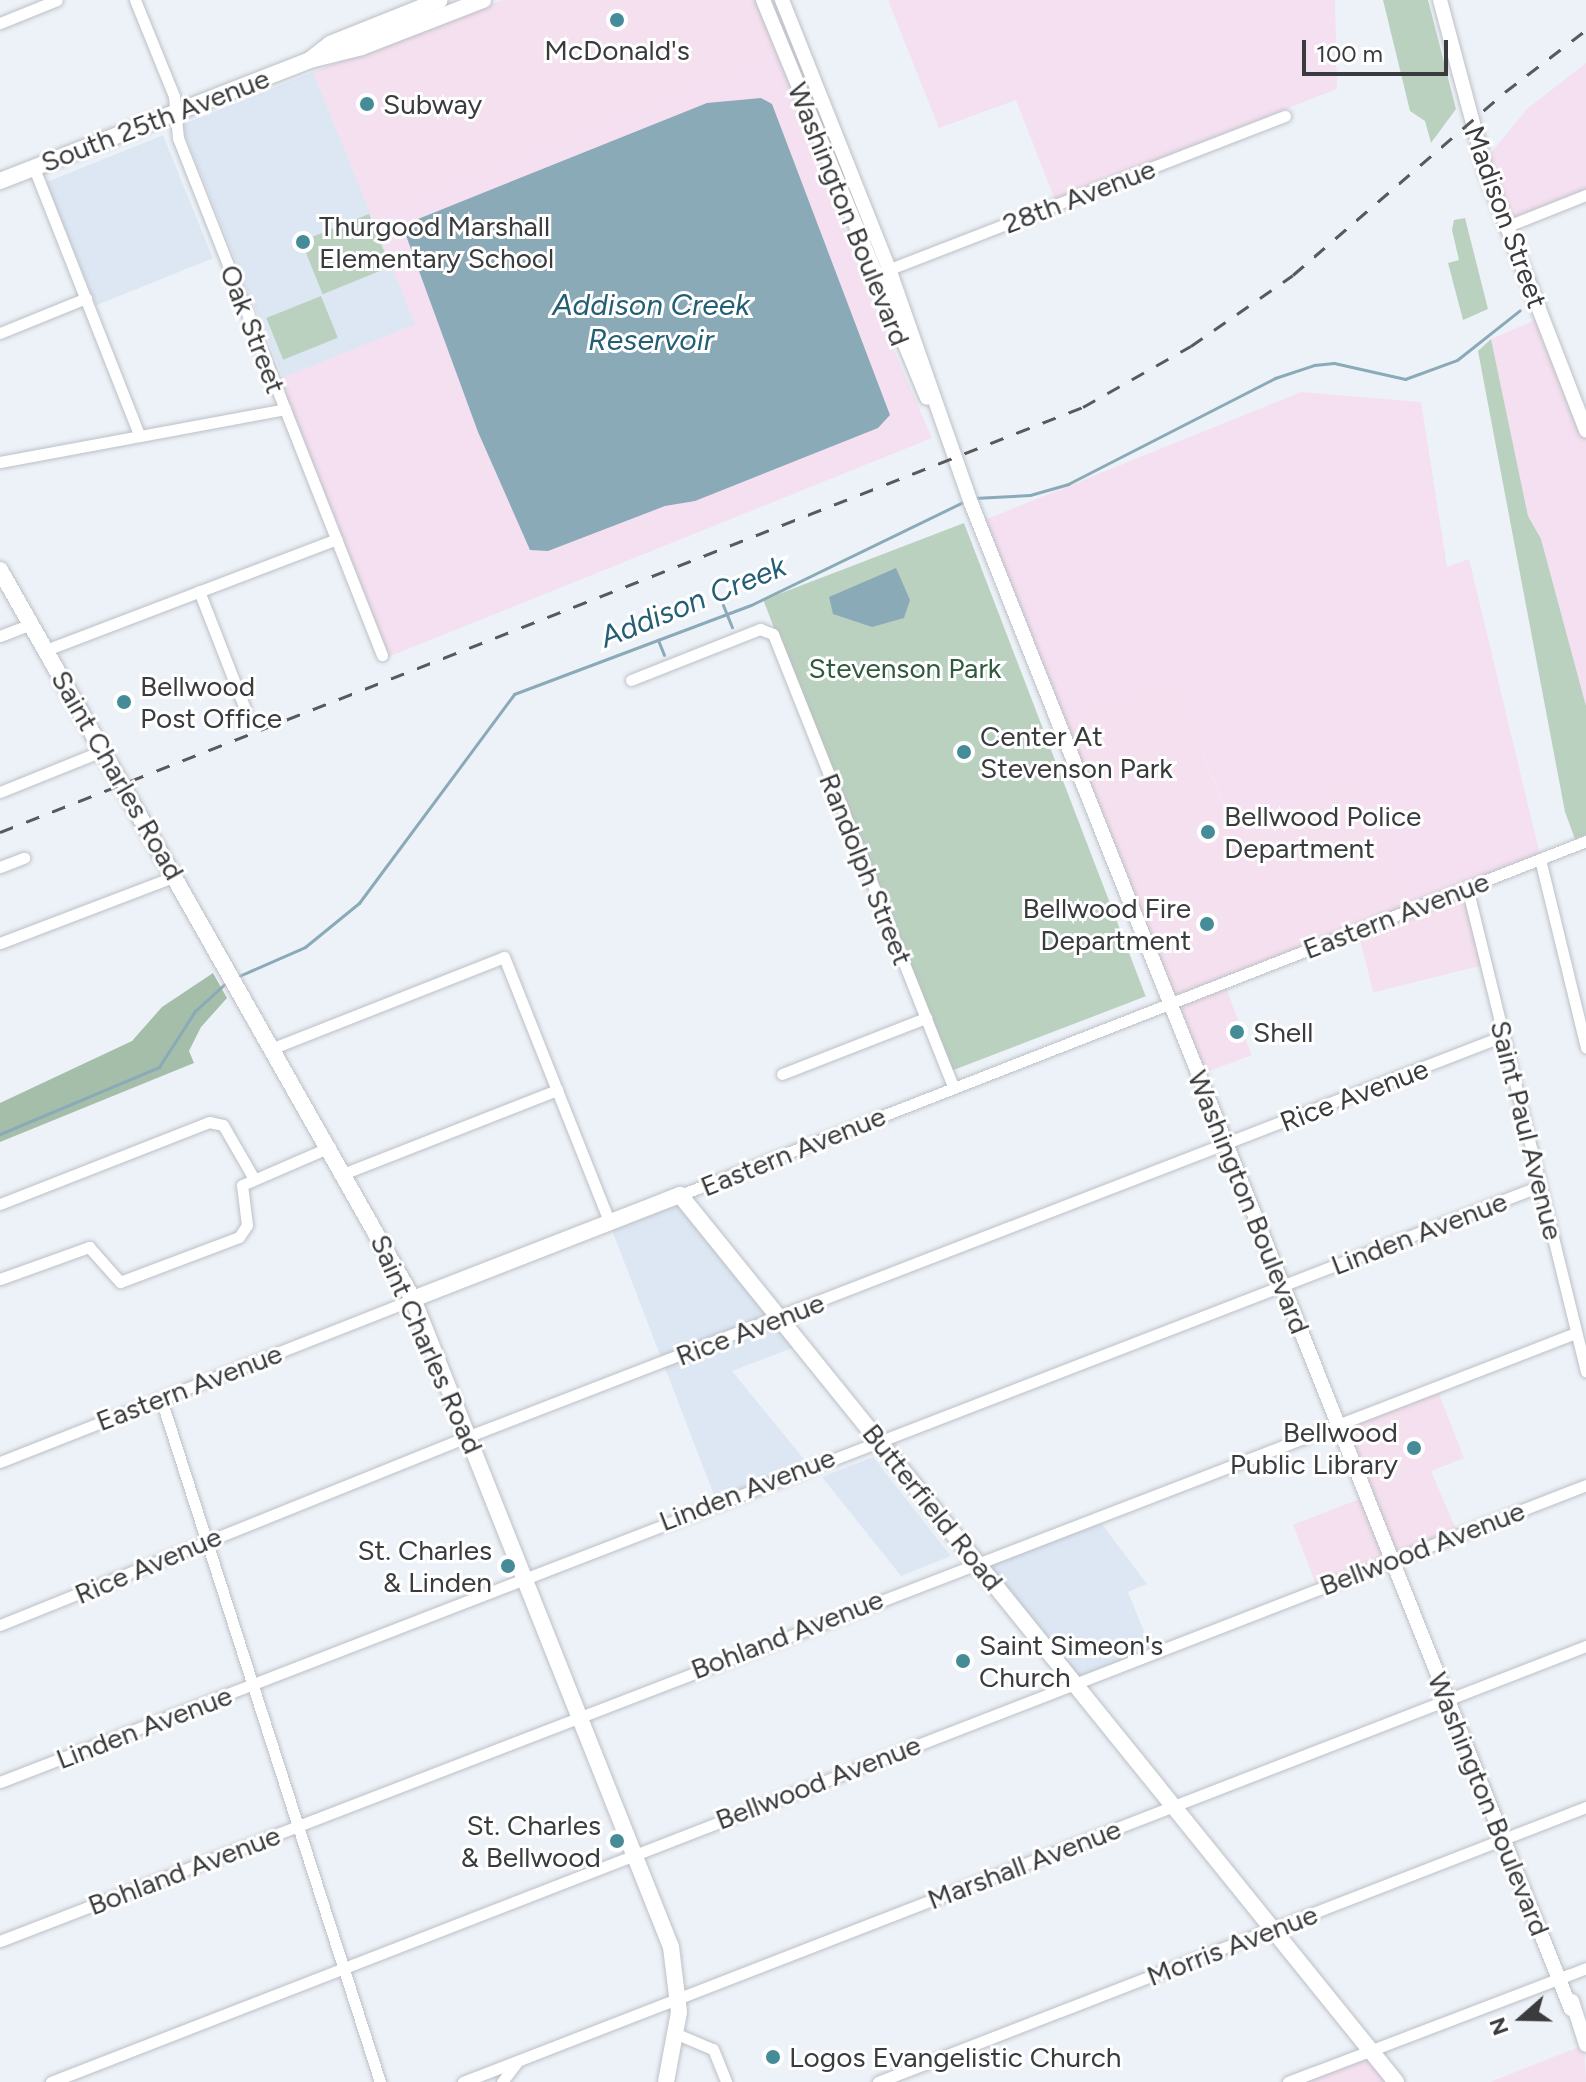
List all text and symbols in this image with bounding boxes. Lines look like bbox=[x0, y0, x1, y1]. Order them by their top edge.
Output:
marker: McDonald's bbox=[608, 11, 626, 29]
scale bar bbox=[1306, 24, 1452, 74]
place label: McDonald's bbox=[544, 33, 690, 67]
text: 100 m bbox=[1316, 39, 1383, 68]
street label: South 25th Avenue bbox=[36, 61, 274, 179]
street label: Washington Boulevard bbox=[781, 77, 917, 351]
place label: Subway bbox=[383, 87, 482, 121]
marker: Subway bbox=[358, 95, 376, 113]
street label: Madison Street bbox=[1458, 121, 1554, 313]
street label: 28th Avenue bbox=[998, 152, 1160, 240]
place label: Thurgood Marshall Elementary School bbox=[319, 209, 554, 275]
marker: Thurgood Marshall Elementary School bbox=[294, 233, 312, 251]
street label: Oak Street bbox=[213, 260, 293, 398]
water label: Addison Creek Reservoir bbox=[552, 287, 750, 358]
water label: Addison Creek bbox=[595, 548, 791, 656]
park label: Stevenson Park bbox=[809, 651, 1001, 685]
street label: Saint Charles Road bbox=[44, 664, 192, 886]
place label: Bellwood Post Office bbox=[140, 669, 282, 735]
marker: Bellwood Post Office bbox=[115, 693, 133, 711]
place label: Center At Stevenson Park bbox=[980, 719, 1173, 785]
marker: Center At Stevenson Park bbox=[955, 743, 973, 761]
street label: Randolph Street bbox=[812, 768, 920, 970]
place label: Bellwood Police Department bbox=[1224, 799, 1421, 865]
marker: Bellwood Police Department bbox=[1199, 823, 1217, 841]
street label: Eastern Avenue bbox=[1298, 864, 1494, 966]
place label: Bellwood Fire Department bbox=[1022, 891, 1191, 957]
marker: Bellwood Fire Department bbox=[1198, 915, 1216, 933]
place label: Shell bbox=[1253, 1015, 1313, 1049]
street label: Saint Paul Avenue bbox=[1484, 1017, 1570, 1243]
marker: Shell bbox=[1228, 1023, 1246, 1041]
street label: Rice Avenue bbox=[1275, 1051, 1433, 1139]
street label: Washington Boulevard bbox=[1181, 1065, 1317, 1339]
street label: Eastern Avenue bbox=[696, 1099, 890, 1203]
street label: Linden Avenue bbox=[1326, 1184, 1512, 1282]
street label: Saint Charles Road bbox=[364, 1229, 490, 1459]
street label: Rice Avenue bbox=[671, 1285, 829, 1373]
street label: Eastern Avenue bbox=[91, 1336, 287, 1438]
place label: Bellwood Public Library bbox=[1230, 1415, 1398, 1481]
street label: Butterfield Road bbox=[856, 1417, 1010, 1597]
marker: Bellwood Public Library bbox=[1405, 1439, 1423, 1457]
street label: Linden Avenue bbox=[654, 1440, 840, 1538]
street label: Bellwood Avenue bbox=[1315, 1493, 1529, 1603]
street label: Rice Avenue bbox=[70, 1519, 226, 1611]
place label: St. Charles & Linden bbox=[357, 1533, 492, 1599]
marker: St. Charles & Linden bbox=[499, 1557, 517, 1575]
street label: Bohland Avenue bbox=[686, 1582, 888, 1686]
place label: Saint Simeon's Church bbox=[979, 1628, 1163, 1694]
marker: Saint Simeon's Church bbox=[954, 1652, 972, 1670]
street label: Washington Boulevard bbox=[1421, 1667, 1557, 1941]
street label: Linden Avenue bbox=[51, 1678, 237, 1776]
street label: Bellwood Avenue bbox=[711, 1727, 925, 1837]
place label: St. Charles & Bellwood bbox=[461, 1808, 601, 1874]
street label: Marshall Avenue bbox=[923, 1812, 1125, 1916]
street label: Bohland Avenue bbox=[83, 1818, 285, 1922]
marker: St. Charles & Bellwood bbox=[608, 1832, 626, 1850]
street label: Morris Avenue bbox=[1142, 1897, 1322, 1993]
north arrow bbox=[1482, 1978, 1562, 2058]
text: N bbox=[1483, 2014, 1515, 2039]
place label: Logos Evangelistic Church bbox=[789, 2040, 1121, 2074]
marker: Logos Evangelistic Church bbox=[764, 2048, 782, 2066]

